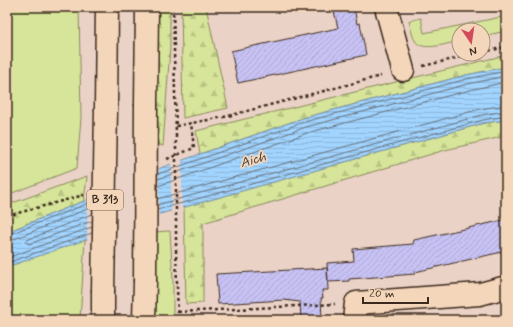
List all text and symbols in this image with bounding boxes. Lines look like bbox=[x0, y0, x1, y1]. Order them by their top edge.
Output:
north arrow bbox=[451, 22, 491, 62]
text: N bbox=[468, 43, 478, 58]
water label: Aich bbox=[238, 148, 268, 172]
road number: B 313 bbox=[87, 190, 123, 210]
scale bar bbox=[363, 279, 428, 305]
text: 20 m bbox=[369, 286, 395, 302]

